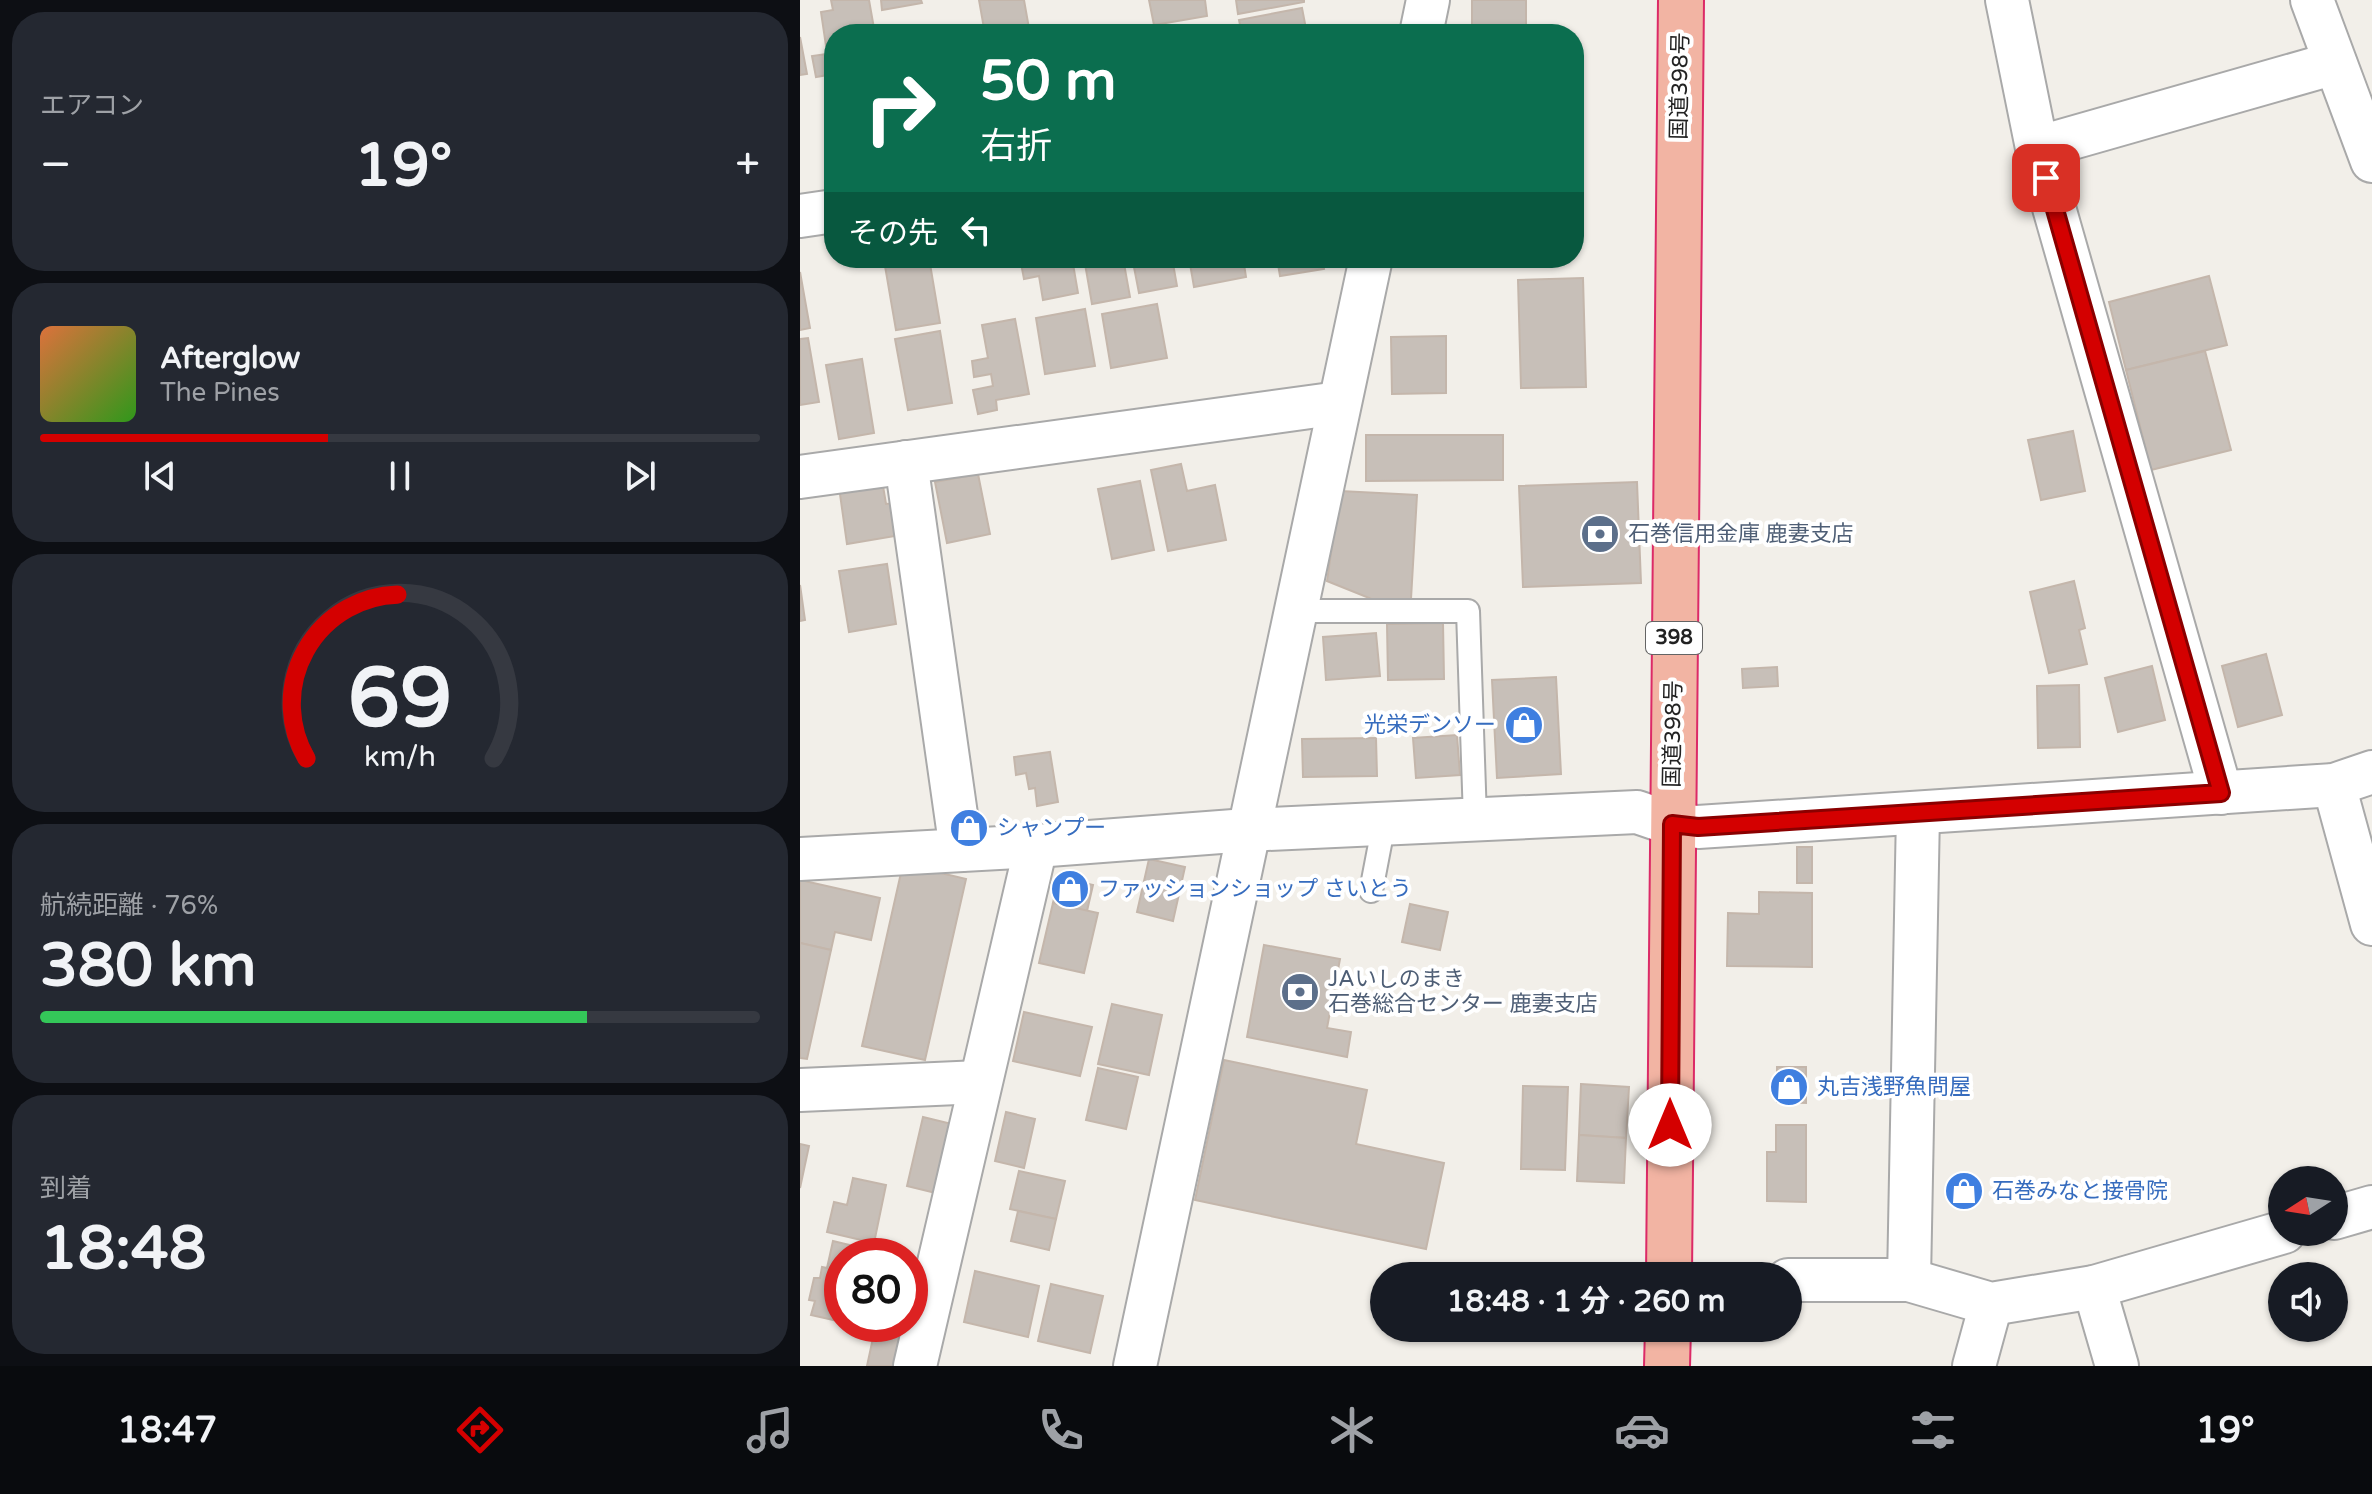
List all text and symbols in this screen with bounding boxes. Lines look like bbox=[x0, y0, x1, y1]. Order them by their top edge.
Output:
street label: 国道398号 bbox=[1666, 32, 1694, 140]
text: 50 m bbox=[980, 48, 1116, 115]
icon: right bbox=[848, 56, 952, 160]
text: エアコン bbox=[40, 90, 144, 121]
text: 右折 bbox=[980, 125, 1052, 168]
text: 19° bbox=[354, 130, 452, 202]
text: − bbox=[40, 139, 71, 192]
text: + bbox=[735, 139, 760, 192]
pin bbox=[2012, 144, 2080, 212]
icon: arrive bbox=[2024, 156, 2068, 200]
icon: left bbox=[954, 208, 998, 252]
text: その先 bbox=[848, 215, 938, 252]
text: Afterglow bbox=[160, 340, 300, 377]
text: The Pines bbox=[160, 377, 280, 408]
icon: previous bbox=[138, 454, 182, 498]
icon: pause bbox=[378, 454, 422, 498]
icon: next bbox=[618, 454, 662, 498]
bank icon: 石巻信用金庫 鹿妻支店 bbox=[1579, 513, 1621, 555]
place label: 石巻信用金庫 鹿妻支店 bbox=[1628, 521, 1854, 547]
road number: 398 bbox=[1646, 622, 1702, 654]
text: 69 bbox=[348, 649, 452, 749]
street label: 国道398号 bbox=[1659, 680, 1687, 788]
shop icon: 光栄デンソー bbox=[1503, 704, 1545, 746]
place label: 光栄デンソー bbox=[1364, 712, 1496, 738]
text: km/h bbox=[364, 740, 436, 774]
shop icon: シャンプー bbox=[948, 807, 990, 849]
place label: シャンプー bbox=[997, 815, 1106, 841]
shop icon: ファッションショップ さいとう bbox=[1049, 868, 1091, 910]
place label: ファッションショップ さいとう bbox=[1098, 876, 1412, 902]
text: 航続距離 · 76% bbox=[40, 890, 218, 921]
text: 380 km bbox=[40, 930, 256, 1002]
place label: JAいしのまき 石巻総合センター 鹿妻支店 bbox=[1328, 966, 1598, 1017]
bank icon: JAいしのまき 石巻総合センター 鹿妻支店 bbox=[1279, 971, 1321, 1013]
shop icon: 丸吉浅野魚問屋 bbox=[1768, 1066, 1810, 1108]
place label: 丸吉浅野魚問屋 bbox=[1817, 1074, 1971, 1100]
position arrow bbox=[1628, 1083, 1712, 1167]
north arrow bbox=[2268, 1166, 2348, 1246]
map controls bbox=[2268, 1166, 2348, 1342]
shop icon: 石巻みなと接骨院 bbox=[1943, 1170, 1985, 1212]
text: 到着 bbox=[40, 1173, 92, 1204]
place label: 石巻みなと接骨院 bbox=[1992, 1178, 2168, 1204]
text: 18:48 bbox=[40, 1213, 206, 1285]
speed limit sign: 80 bbox=[824, 1238, 928, 1342]
button: sound bbox=[2268, 1262, 2348, 1342]
text: 18:48 · 1 分 · 260 m bbox=[1447, 1283, 1725, 1320]
icon: directions bbox=[452, 1402, 508, 1458]
icon: music bbox=[742, 1402, 798, 1458]
icon: phone bbox=[1033, 1402, 1089, 1458]
icon: climate bbox=[1324, 1402, 1380, 1458]
icon: car bbox=[1614, 1402, 1670, 1458]
icon: filters bbox=[1905, 1402, 1961, 1458]
text: 18:47 bbox=[117, 1409, 217, 1452]
text: 19° bbox=[2196, 1409, 2255, 1452]

